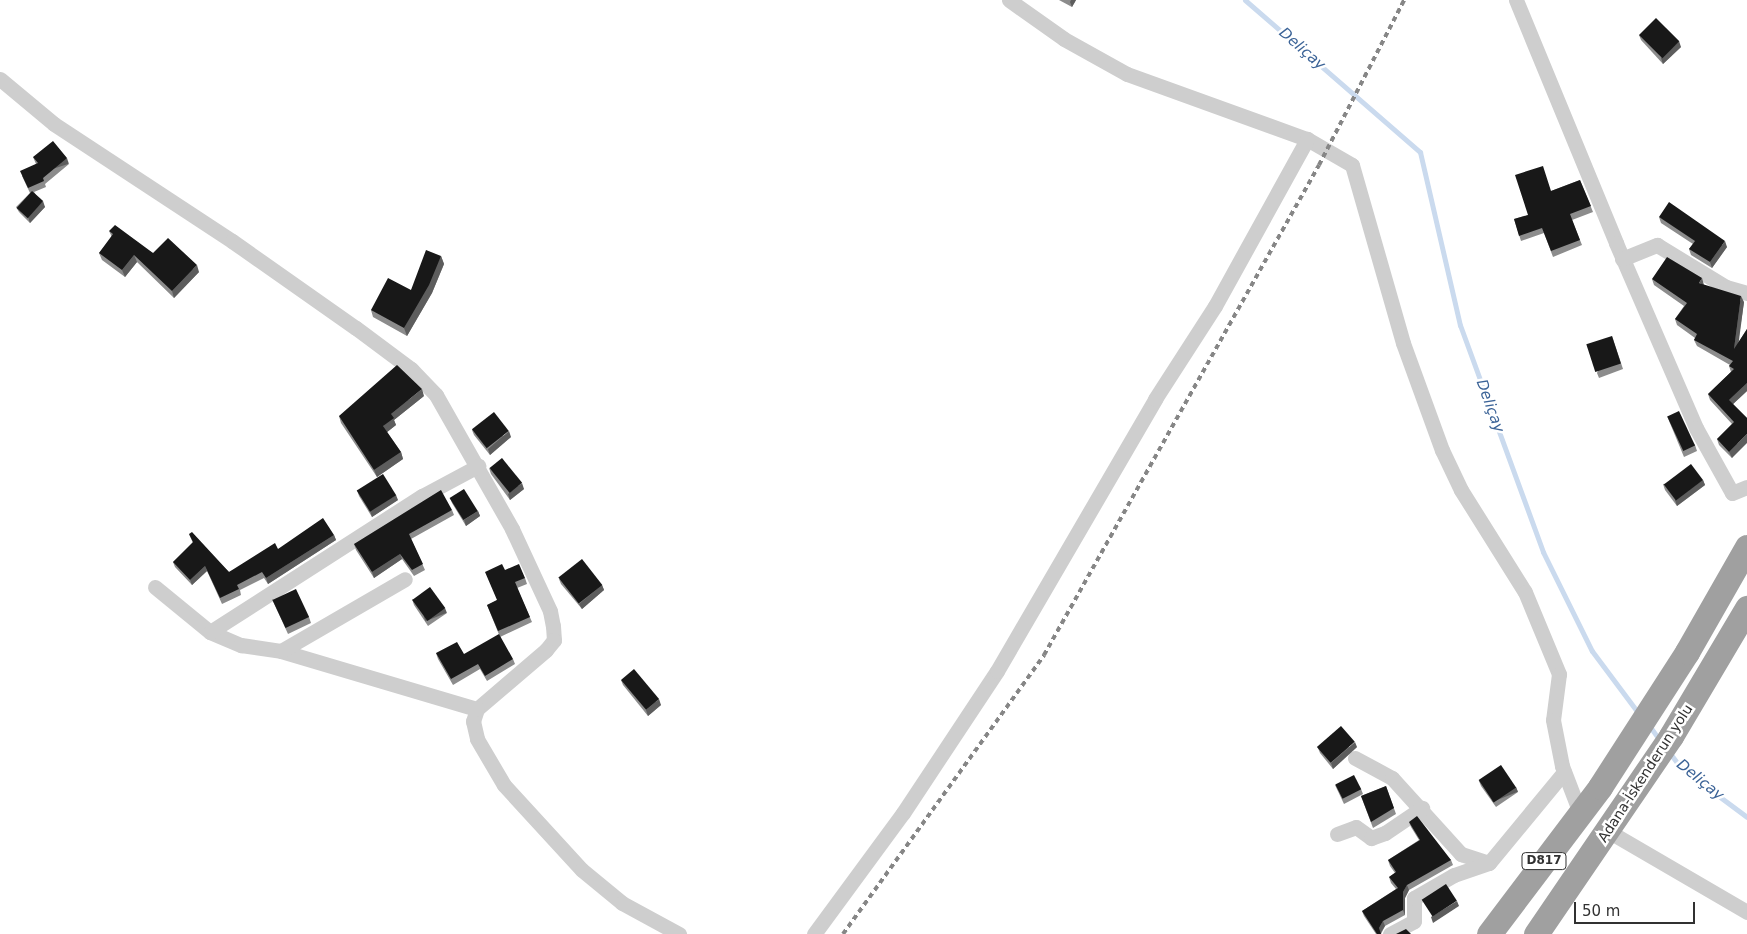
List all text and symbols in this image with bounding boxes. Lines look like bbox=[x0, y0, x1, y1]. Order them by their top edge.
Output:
water label: Deliçay bbox=[1275, 24, 1329, 74]
water label: Deliçay bbox=[1472, 377, 1508, 435]
street label: Adana-İskenderun yolu bbox=[1594, 701, 1696, 845]
water label: Deliçay bbox=[1673, 756, 1727, 804]
road number: D817 bbox=[1520, 851, 1568, 870]
scale bar bbox=[1577, 892, 1698, 924]
text: 50 m bbox=[1582, 902, 1620, 920]

